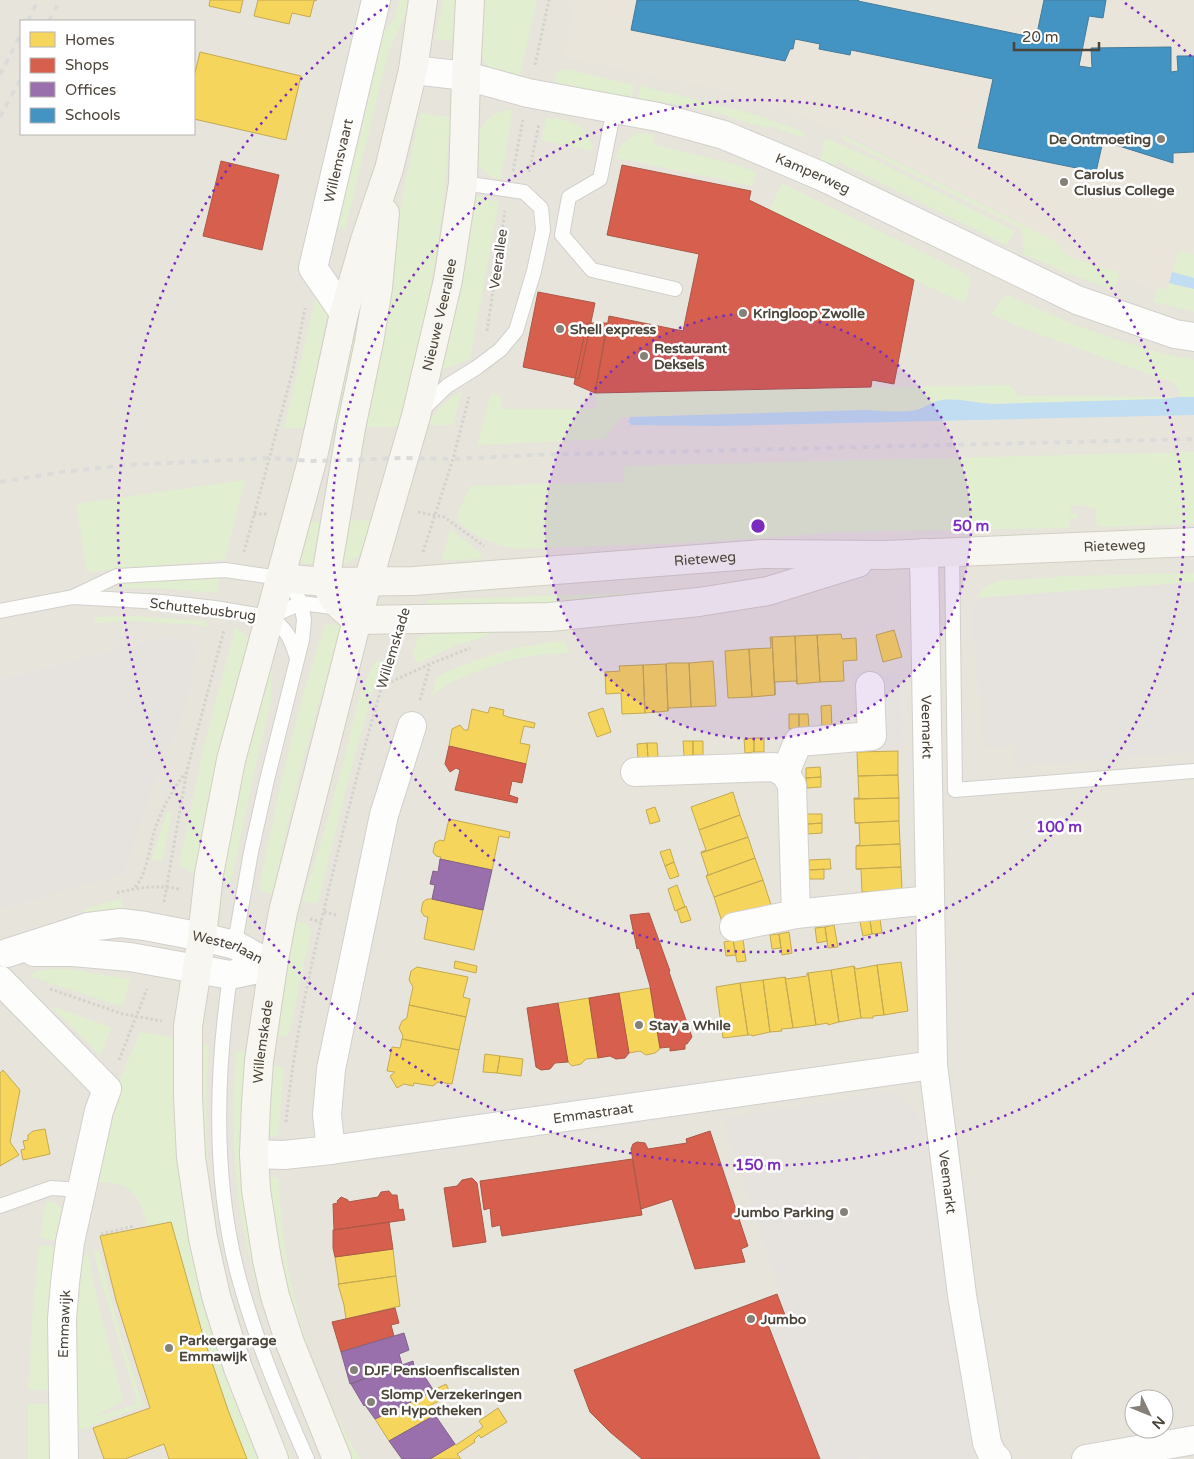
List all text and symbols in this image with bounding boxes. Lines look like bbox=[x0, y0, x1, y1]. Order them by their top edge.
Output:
legend bbox=[20, 20, 195, 135]
scale bar bbox=[1014, 20, 1099, 52]
text: 20 m bbox=[1022, 28, 1059, 46]
text: Homes bbox=[65, 31, 115, 49]
text: Shops bbox=[65, 56, 109, 74]
text: Offices bbox=[65, 81, 116, 99]
text: Schools bbox=[65, 106, 121, 124]
street label: Willemsvaart bbox=[321, 116, 357, 204]
place label: De Ontmoeting bbox=[1049, 131, 1151, 148]
marker: De Ontmoeting bbox=[1155, 133, 1167, 145]
street label: Kamperweg bbox=[773, 150, 853, 198]
place label: Carolus Clusius College bbox=[1074, 166, 1175, 199]
marker: Carolus Clusius College bbox=[1058, 176, 1070, 188]
street label: Veerallee bbox=[486, 228, 511, 290]
street label: Nieuwe Veerallee bbox=[419, 257, 460, 373]
place label: Kringloop Zwolle bbox=[753, 305, 865, 322]
marker: Kringloop Zwolle bbox=[737, 307, 749, 319]
place label: Shell express bbox=[570, 321, 657, 338]
marker: Shell express bbox=[554, 323, 566, 335]
place label: Restaurant Deksels bbox=[654, 340, 728, 373]
marker: Restaurant Deksels bbox=[638, 350, 650, 362]
centre of rings bbox=[749, 517, 767, 535]
text: 50 m bbox=[953, 517, 989, 535]
street label: Rieteweg bbox=[1083, 536, 1146, 556]
street label: Rieteweg bbox=[673, 548, 737, 570]
street label: Schuttebusbrug bbox=[149, 595, 257, 624]
street label: Willemskade bbox=[373, 605, 414, 691]
street label: Veemarkt bbox=[917, 695, 936, 760]
text: 100 m bbox=[1036, 818, 1082, 836]
street label: Westerlaan bbox=[191, 927, 266, 968]
street label: Willemskade bbox=[249, 999, 277, 1084]
place label: Stay a While bbox=[649, 1017, 731, 1034]
marker: Stay a While bbox=[633, 1019, 645, 1031]
street label: Emmastraat bbox=[552, 1099, 635, 1128]
street label: Veemarkt bbox=[935, 1149, 960, 1215]
text: 150 m bbox=[735, 1156, 781, 1174]
place label: Jumbo Parking bbox=[733, 1204, 834, 1221]
marker: Jumbo Parking bbox=[838, 1206, 850, 1218]
street label: Emmawijk bbox=[55, 1289, 74, 1358]
place label: Jumbo bbox=[760, 1311, 807, 1328]
marker: Jumbo bbox=[745, 1313, 757, 1325]
place label: Parkeergarage Emmawijk bbox=[179, 1332, 277, 1365]
marker: Parkeergarage Emmawijk bbox=[163, 1342, 175, 1354]
place label: DJF Pensioenfiscalisten bbox=[364, 1362, 520, 1379]
marker: DJF Pensioenfiscalisten bbox=[348, 1364, 360, 1376]
place label: Slomp Verzekeringen en Hypotheken bbox=[381, 1386, 522, 1419]
north arrow bbox=[1124, 1389, 1174, 1439]
marker: Slomp Verzekeringen en Hypotheken bbox=[365, 1396, 377, 1408]
text: N bbox=[1148, 1413, 1168, 1432]

